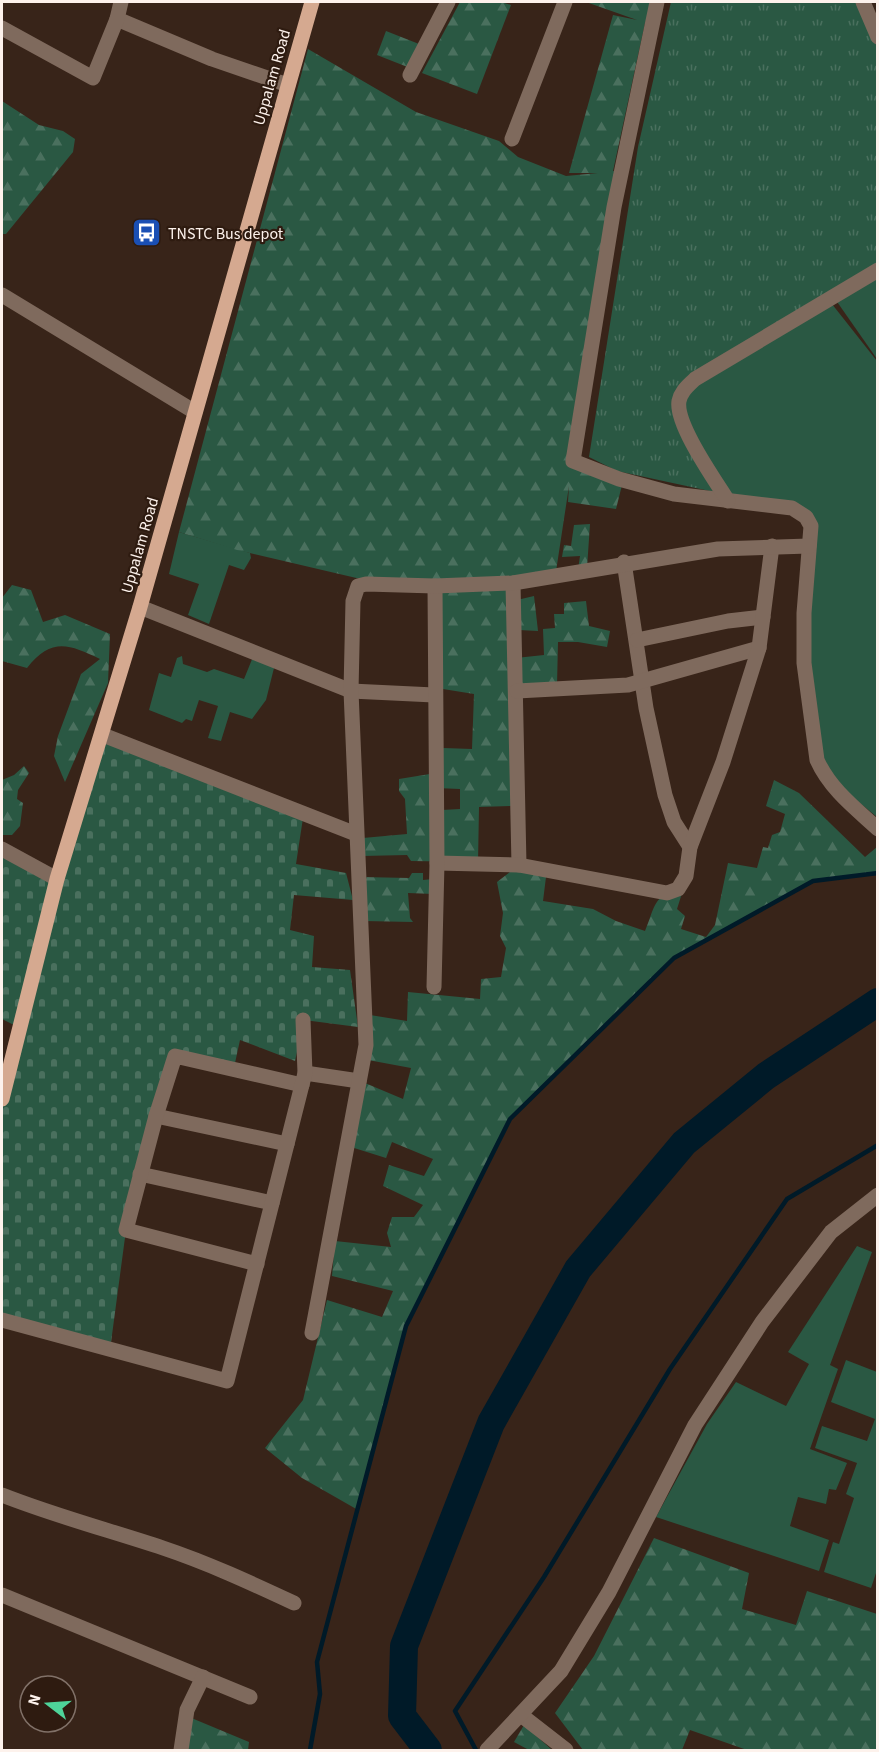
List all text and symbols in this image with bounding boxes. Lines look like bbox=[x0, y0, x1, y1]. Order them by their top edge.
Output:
street label: Uppalam Road bbox=[248, 27, 296, 128]
bus stop icon: TNSTC Bus depot bbox=[131, 217, 163, 249]
place label: TNSTC Bus depot bbox=[168, 223, 284, 245]
street label: Uppalam Road bbox=[116, 495, 164, 596]
north arrow bbox=[18, 1674, 78, 1734]
text: N bbox=[23, 1692, 47, 1708]

